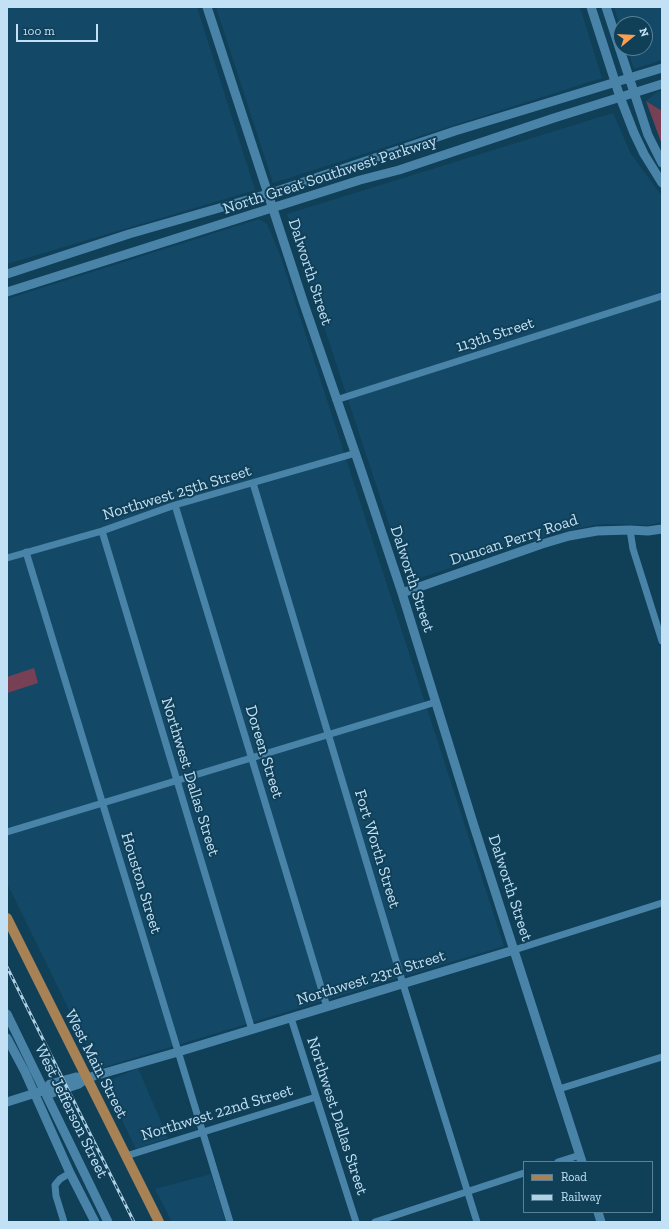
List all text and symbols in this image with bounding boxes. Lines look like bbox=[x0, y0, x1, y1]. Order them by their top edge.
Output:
scale bar bbox=[18, 16, 100, 42]
north arrow bbox=[613, 16, 653, 56]
text: 100 m bbox=[23, 24, 55, 38]
text: N bbox=[636, 26, 651, 38]
street label: North Great Southwest Parkway bbox=[221, 131, 439, 219]
street label: Dalworth Street bbox=[284, 216, 336, 328]
street label: 113th Street bbox=[454, 313, 536, 357]
street label: Northwest 25th Street bbox=[100, 461, 254, 525]
street label: Duncan Perry Road bbox=[448, 510, 580, 570]
street label: Dalworth Street bbox=[386, 523, 438, 635]
street label: Northwest Dallas Street bbox=[157, 695, 223, 859]
street label: Doreen Street bbox=[241, 703, 287, 801]
street label: Fort Worth Street bbox=[350, 787, 404, 911]
street label: Houston Street bbox=[116, 830, 166, 936]
street label: Dalworth Street bbox=[484, 832, 536, 944]
street label: Northwest 23rd Street bbox=[294, 946, 448, 1010]
street label: West Main Street bbox=[60, 1006, 132, 1122]
street label: Northwest Dallas Street bbox=[302, 1035, 372, 1197]
street label: West Jefferson Street bbox=[30, 1041, 112, 1181]
street label: Northwest 22nd Street bbox=[139, 1081, 295, 1145]
legend bbox=[523, 1161, 653, 1213]
text: Road bbox=[561, 1170, 587, 1184]
text: Railway bbox=[561, 1190, 602, 1204]

